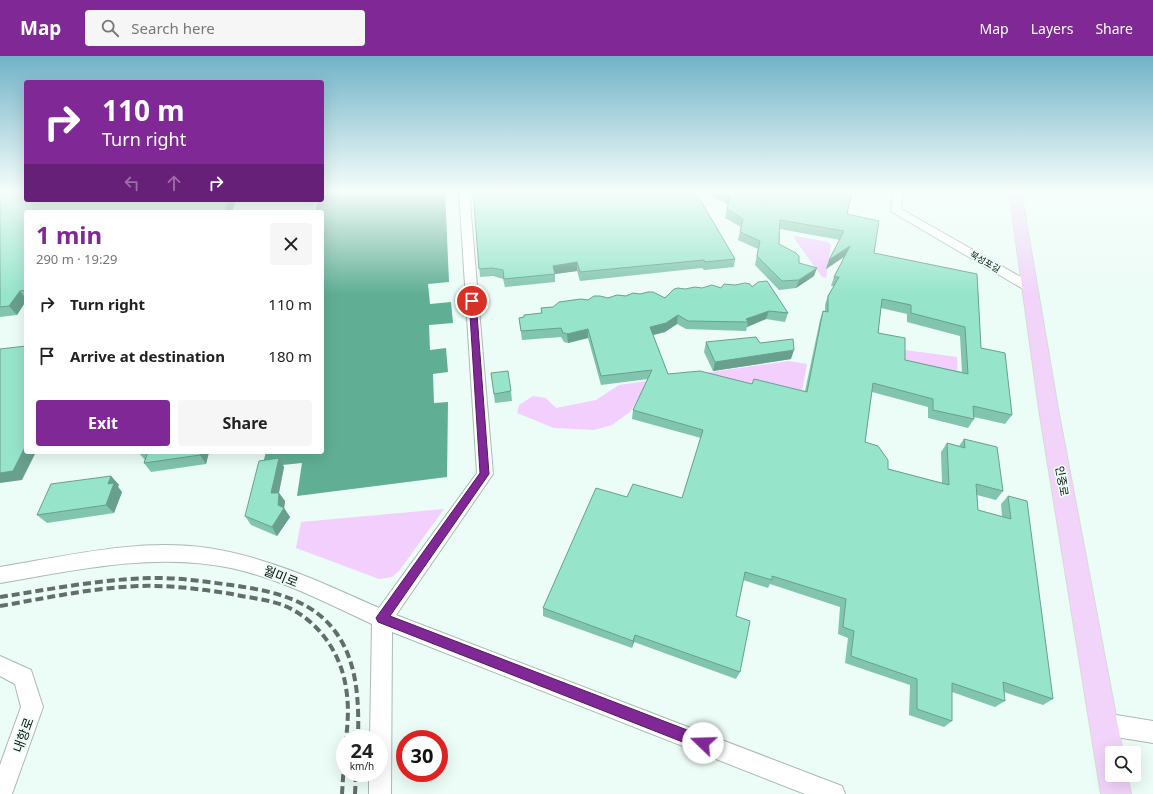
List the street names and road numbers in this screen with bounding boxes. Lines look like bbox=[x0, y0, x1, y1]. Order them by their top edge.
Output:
street label: 북성포길 bbox=[968, 248, 1003, 275]
street label: 인중로 bbox=[1052, 465, 1073, 497]
street label: 월미로 bbox=[261, 561, 301, 591]
street label: 내항로 bbox=[8, 715, 38, 755]

